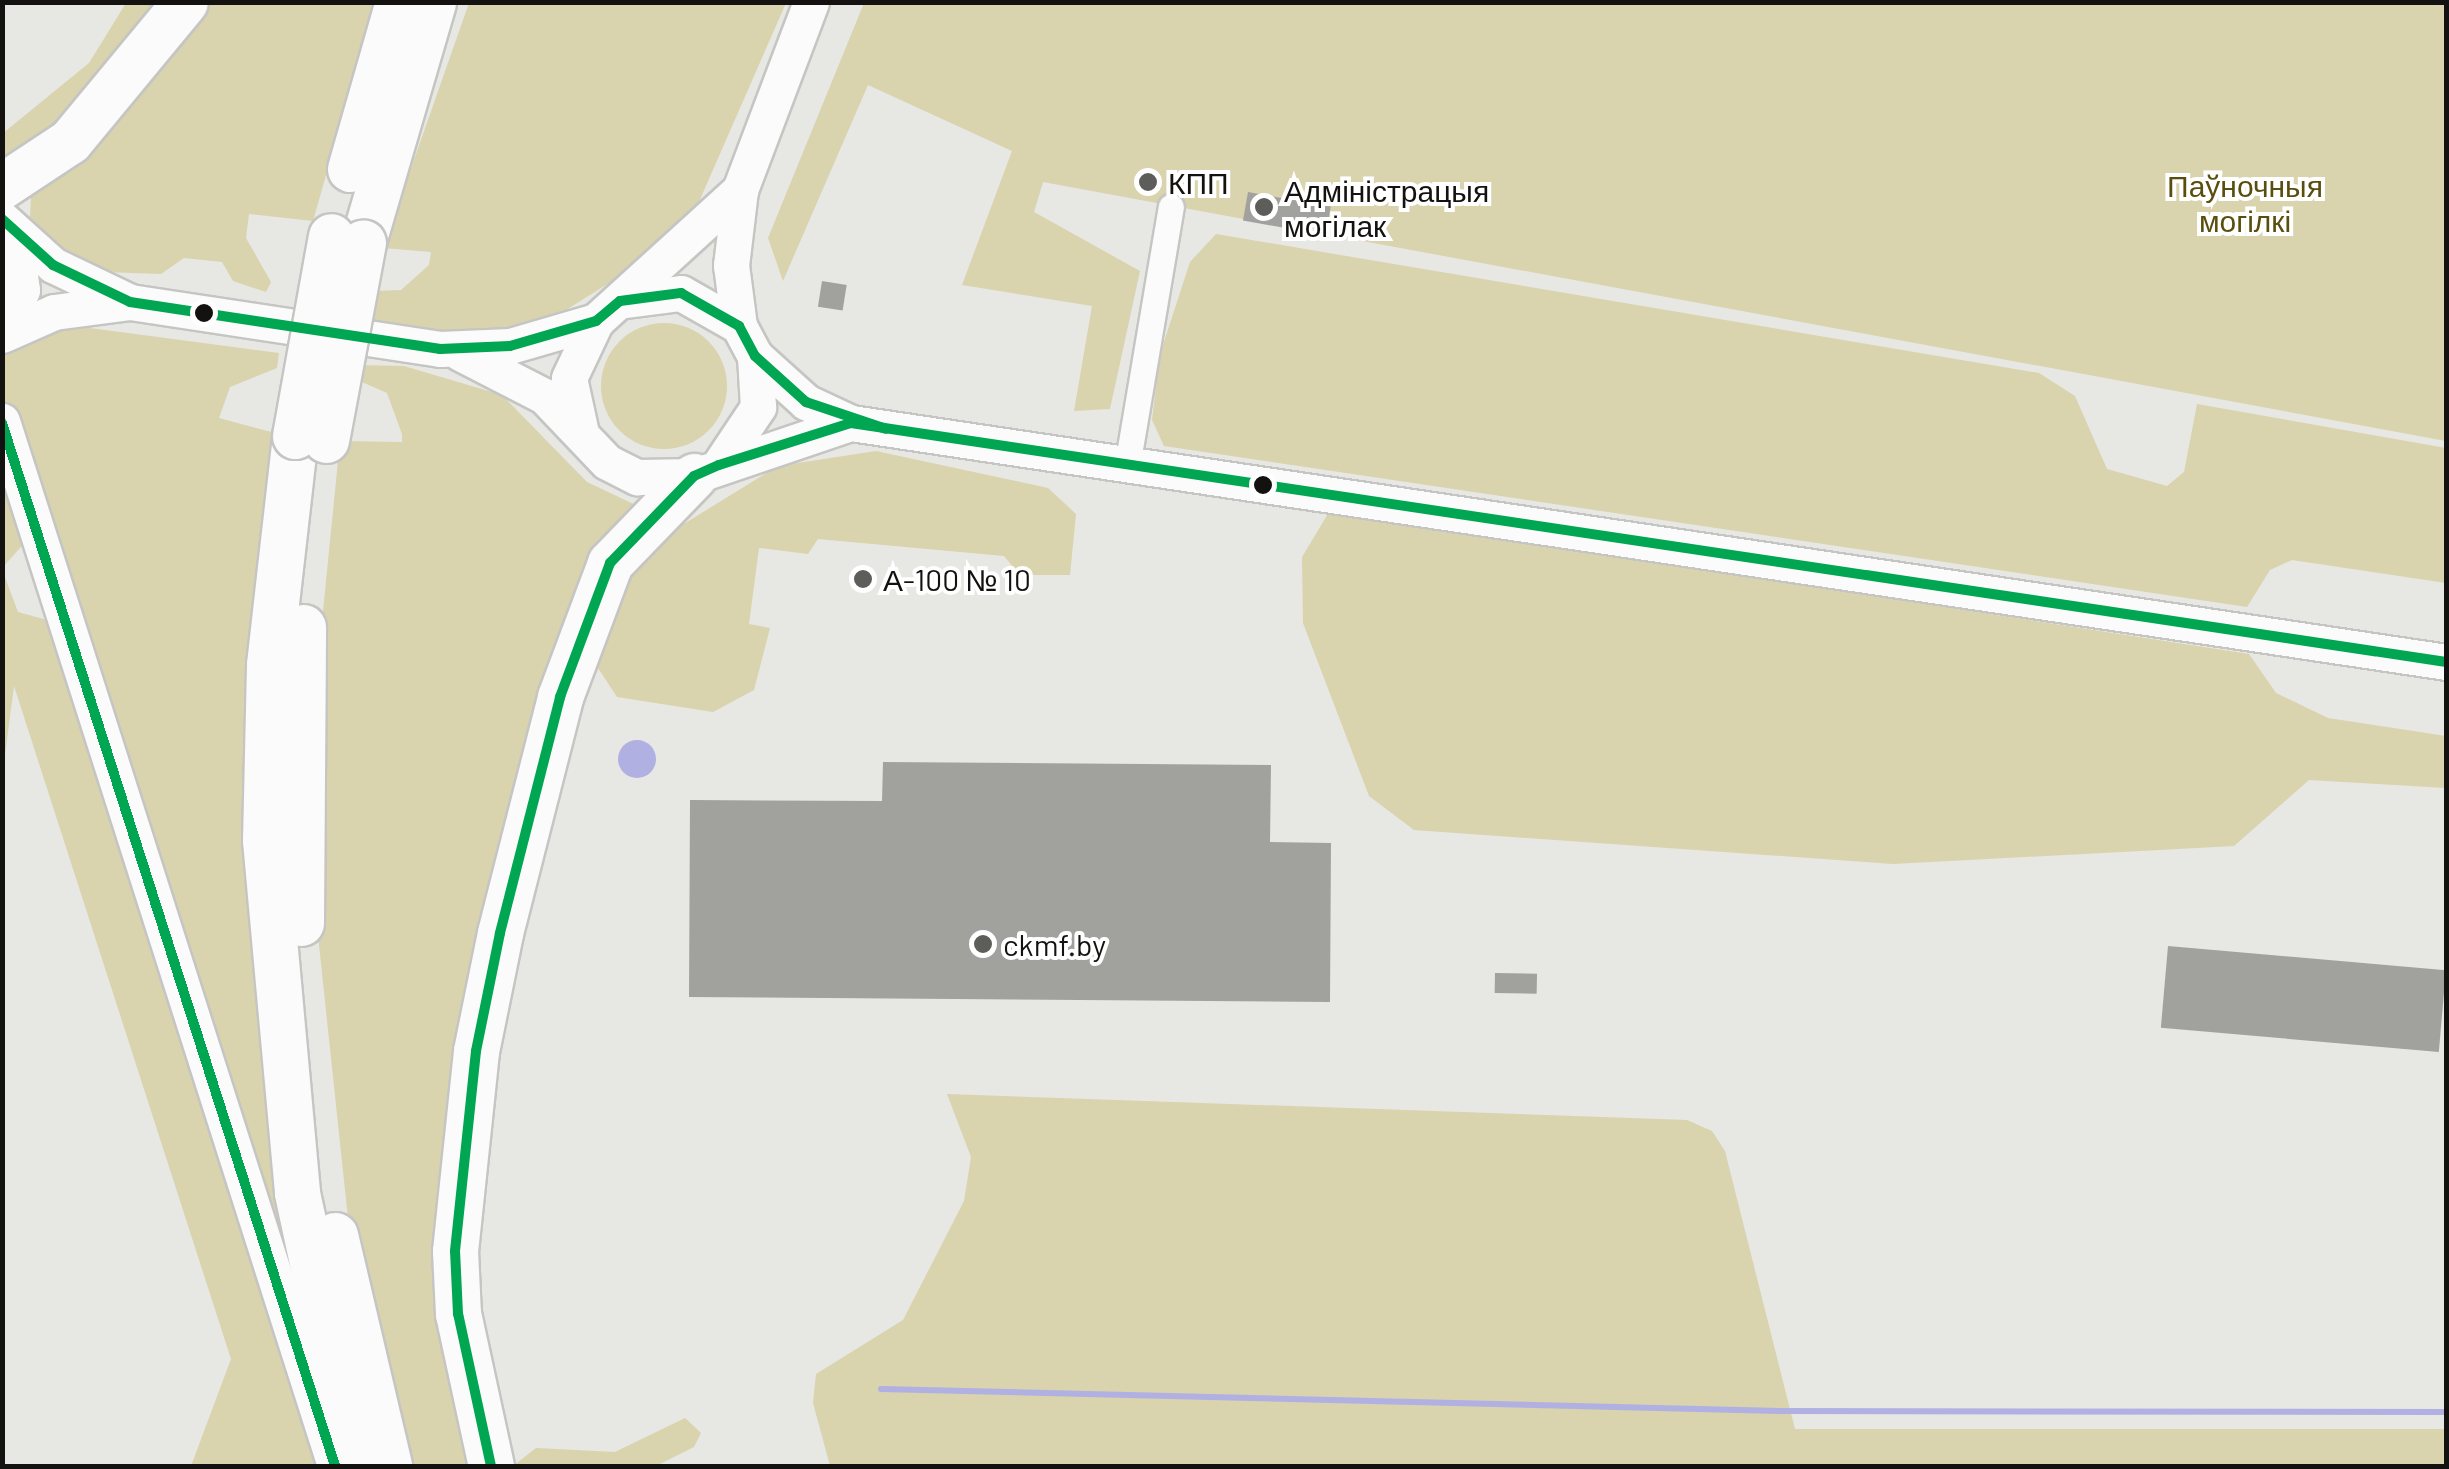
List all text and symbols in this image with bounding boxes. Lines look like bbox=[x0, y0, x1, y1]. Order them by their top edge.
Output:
place label: КПП bbox=[1168, 164, 1229, 200]
park label: Паўночныя могілкі bbox=[2167, 167, 2323, 238]
marker: КПП bbox=[1137, 171, 1159, 193]
place label: Адміністрацыя могілак bbox=[1284, 172, 1489, 242]
marker: Адміністрацыя могілак bbox=[1253, 196, 1275, 218]
unlabelled marker bbox=[194, 303, 214, 323]
unlabelled marker bbox=[1253, 475, 1273, 495]
place label: А-100 № 10 bbox=[883, 561, 1031, 597]
marker: А-100 № 10 bbox=[852, 568, 874, 590]
place label: ckmf.by bbox=[1003, 926, 1106, 962]
marker: ckmf.by bbox=[972, 933, 994, 955]

